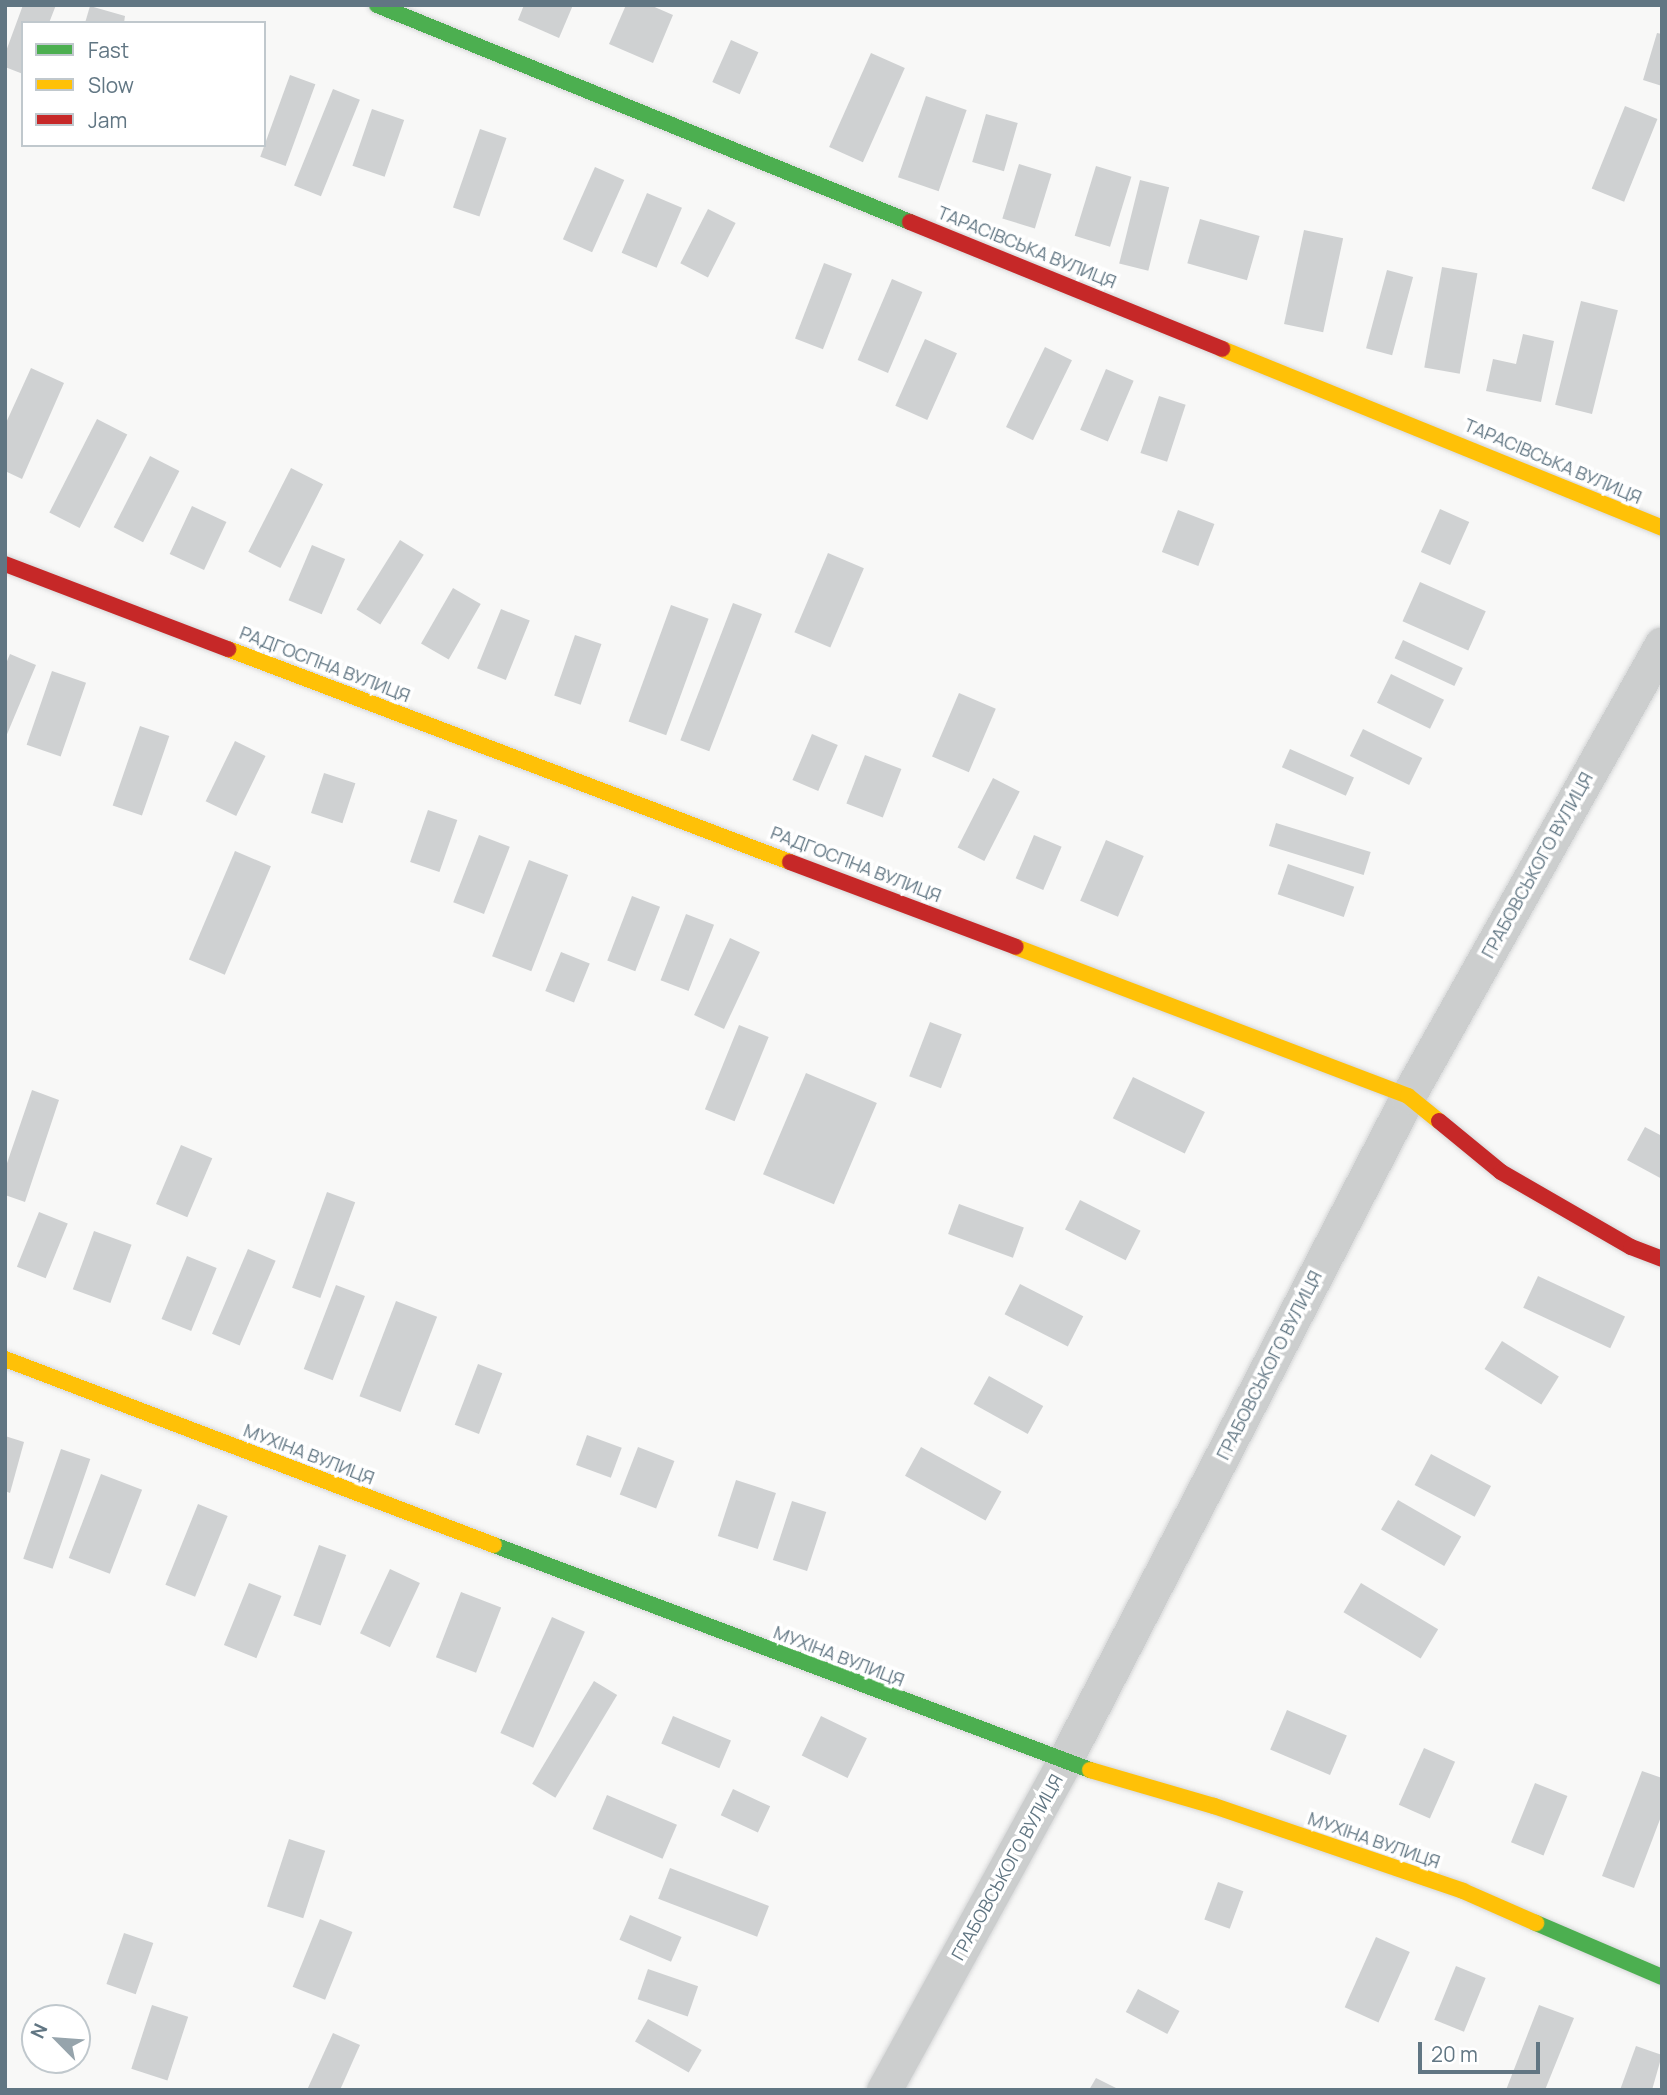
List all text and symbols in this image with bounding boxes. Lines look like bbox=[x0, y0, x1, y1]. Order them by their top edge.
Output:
legend bbox=[21, 21, 266, 147]
text: Fast bbox=[88, 36, 129, 64]
text: Slow bbox=[88, 71, 134, 99]
text: Jam bbox=[88, 106, 127, 134]
street label: ТАРАСІВСЬКА ВУЛИЦЯ bbox=[935, 201, 1119, 293]
street label: ТАРАСІВСЬКА ВУЛИЦЯ bbox=[1461, 414, 1645, 508]
street label: РАДГОСПНА ВУЛИЦЯ bbox=[237, 622, 413, 706]
street label: ГРАБОВСЬКОГО ВУЛИЦЯ bbox=[1477, 768, 1597, 962]
street label: РАДГОСПНА ВУЛИЦЯ bbox=[768, 822, 944, 906]
street label: ГРАБОВСЬКОГО ВУЛИЦЯ bbox=[1212, 1267, 1326, 1463]
street label: МУХІНА ВУЛИЦЯ bbox=[241, 1419, 377, 1489]
street label: МУХІНА ВУЛИЦЯ bbox=[771, 1621, 907, 1691]
street label: ГРАБОВСЬКОГО ВУЛИЦЯ bbox=[947, 1770, 1067, 1964]
street label: МУХІНА ВУЛИЦЯ bbox=[1305, 1807, 1443, 1873]
north arrow bbox=[21, 2004, 91, 2074]
text: N bbox=[24, 2019, 53, 2043]
scale bar bbox=[1422, 2028, 1544, 2072]
text: 20 m bbox=[1431, 2040, 1478, 2068]

